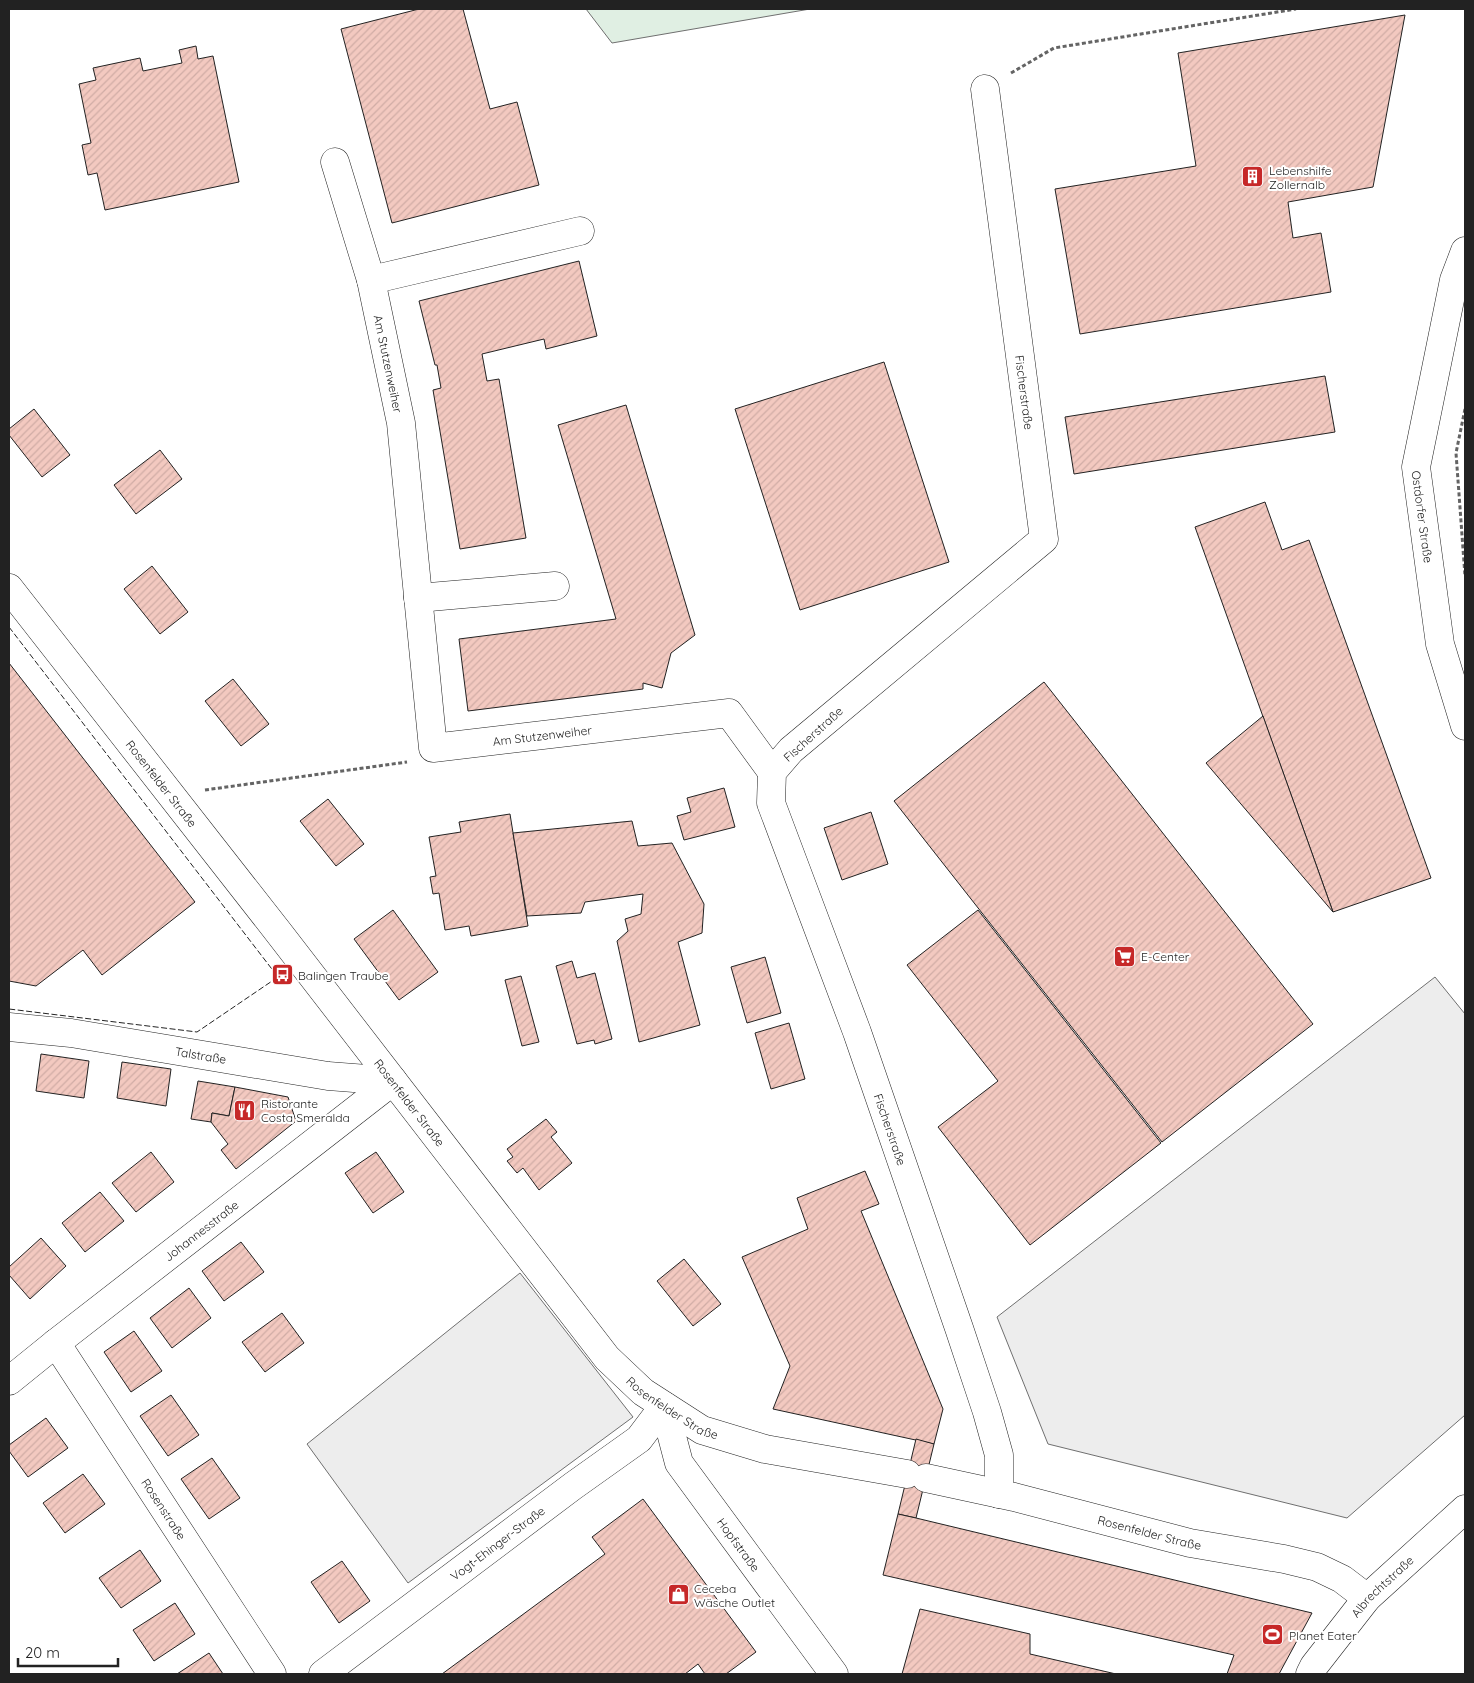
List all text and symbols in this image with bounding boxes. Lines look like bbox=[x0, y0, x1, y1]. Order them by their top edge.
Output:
place label: Lebenshilfe Zollernalb bbox=[1269, 163, 1332, 192]
building icon: Lebenshilfe Zollernalb bbox=[1241, 165, 1265, 189]
street label: Am Stutzenweiher bbox=[371, 313, 406, 415]
street label: Fischerstraße bbox=[1012, 354, 1037, 431]
street label: Ostdorfer Straße bbox=[1409, 470, 1436, 564]
street label: Fischerstraße bbox=[780, 703, 846, 765]
street label: Am Stutzenweiher bbox=[492, 722, 593, 748]
street label: Rosenfelder Straße bbox=[123, 737, 201, 830]
supermarket icon: E-Center bbox=[1113, 944, 1137, 968]
place label: E-Center bbox=[1141, 949, 1190, 964]
bus stop icon: Balingen Traube bbox=[270, 963, 294, 987]
place label: Balingen Traube bbox=[298, 968, 389, 983]
street label: Talstraße bbox=[174, 1043, 228, 1066]
street label: Rosenfelder Straße bbox=[371, 1056, 448, 1149]
street label: Fischerstraße bbox=[871, 1091, 910, 1168]
place label: Ristorante Costa Smeralda bbox=[261, 1096, 350, 1125]
restaurant icon: Ristorante Costa Smeralda bbox=[233, 1098, 257, 1122]
street label: Johannesstraße bbox=[161, 1197, 241, 1264]
street label: Rosenfelder Straße bbox=[624, 1373, 720, 1442]
street label: Rosenstraße bbox=[139, 1475, 190, 1542]
street label: Vogt-Ehinger-Straße bbox=[447, 1502, 548, 1583]
street label: Rosenfelder Straße bbox=[1096, 1512, 1203, 1552]
street label: Hopfstraße bbox=[714, 1515, 764, 1574]
street label: Albrechtstraße bbox=[1348, 1552, 1416, 1620]
place label: Ceceba Wäsche Outlet bbox=[694, 1581, 775, 1610]
shop icon: Ceceba Wäsche Outlet bbox=[666, 1583, 690, 1607]
sports icon: Planet Eater bbox=[1261, 1623, 1285, 1647]
place label: Planet Eater bbox=[1289, 1628, 1357, 1643]
scale bar bbox=[18, 1636, 118, 1668]
text: 20 m bbox=[25, 1643, 60, 1662]

